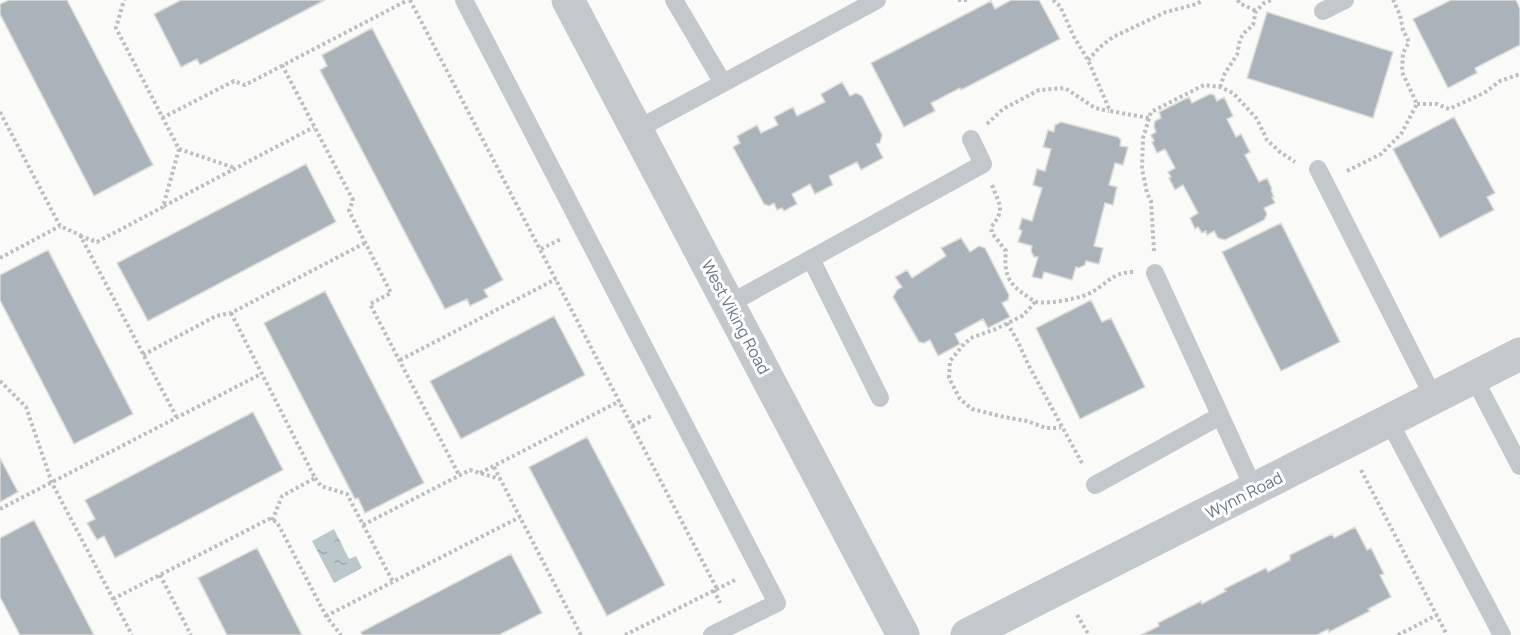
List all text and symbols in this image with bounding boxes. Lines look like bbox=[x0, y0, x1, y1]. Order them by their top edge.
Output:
street label: West Viking Road bbox=[697, 256, 775, 378]
street label: Wynn Road bbox=[1202, 466, 1286, 524]

